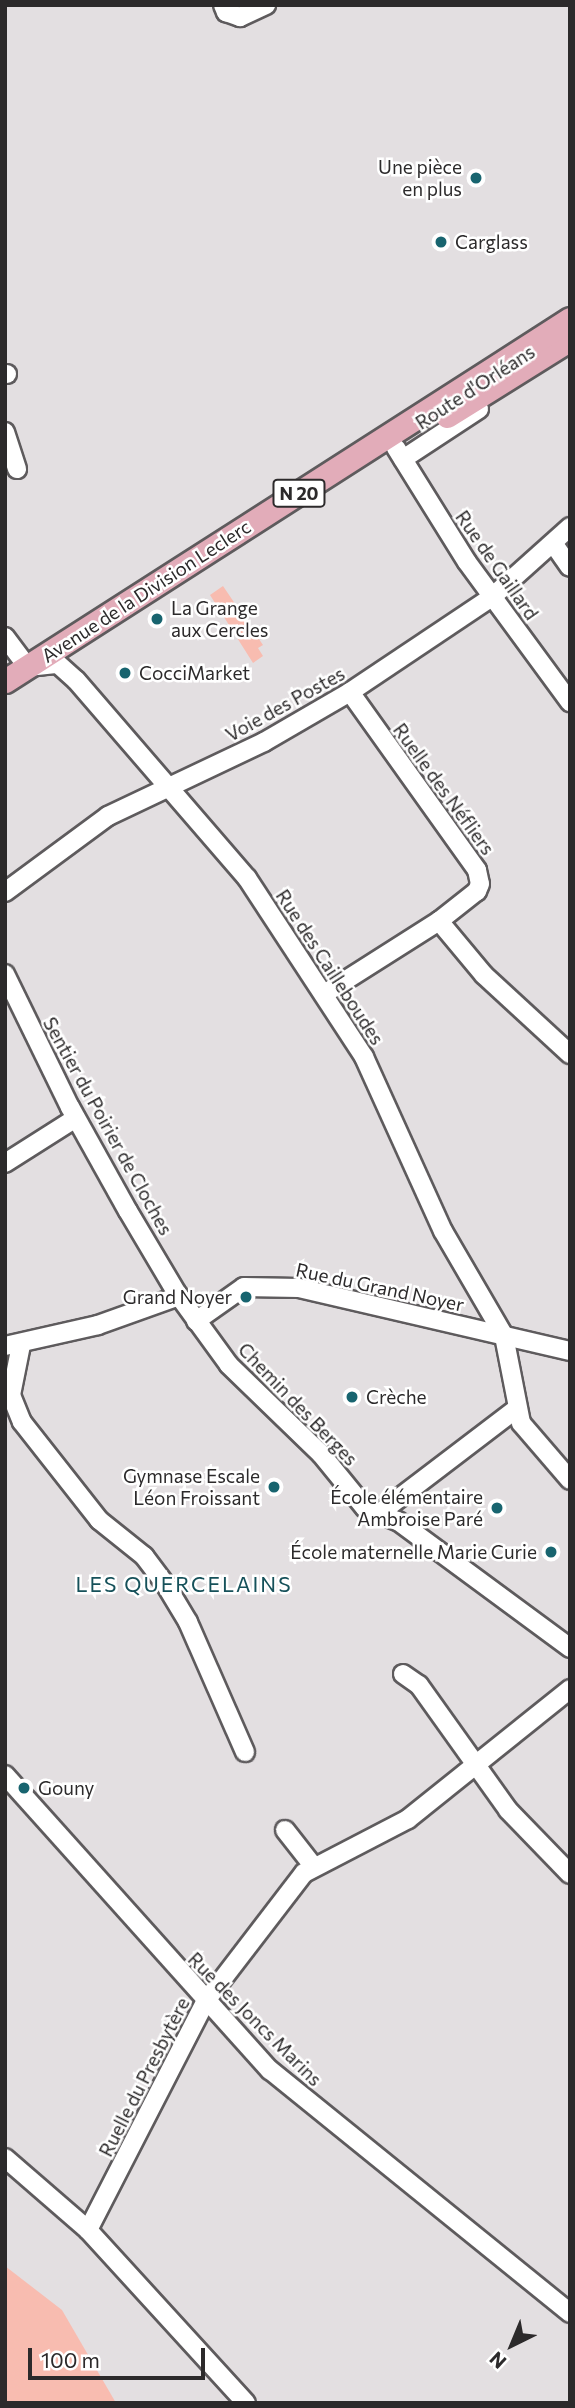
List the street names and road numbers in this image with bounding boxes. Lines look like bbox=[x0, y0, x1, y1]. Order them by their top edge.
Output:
street label: Route d'Orléans bbox=[411, 340, 539, 434]
road number: N 20 bbox=[271, 478, 327, 508]
street label: Rue de Gaillard bbox=[451, 506, 543, 624]
street label: Avenue de la Division Leclerc bbox=[37, 515, 255, 667]
street label: Voie des Postes bbox=[222, 662, 348, 746]
street label: Ruelle des Néfliers bbox=[389, 719, 499, 859]
street label: Rue des Cailleboudes bbox=[271, 885, 389, 1049]
street label: Sentier du Poirier de Cloches bbox=[39, 1013, 177, 1239]
street label: Rue du Grand Noyer bbox=[294, 1258, 466, 1316]
street label: Chemin des Berges bbox=[234, 1338, 362, 1470]
street label: Rue des Joncs Marins bbox=[183, 1947, 327, 2091]
street label: Ruelle du Presbytère bbox=[94, 1994, 194, 2160]

